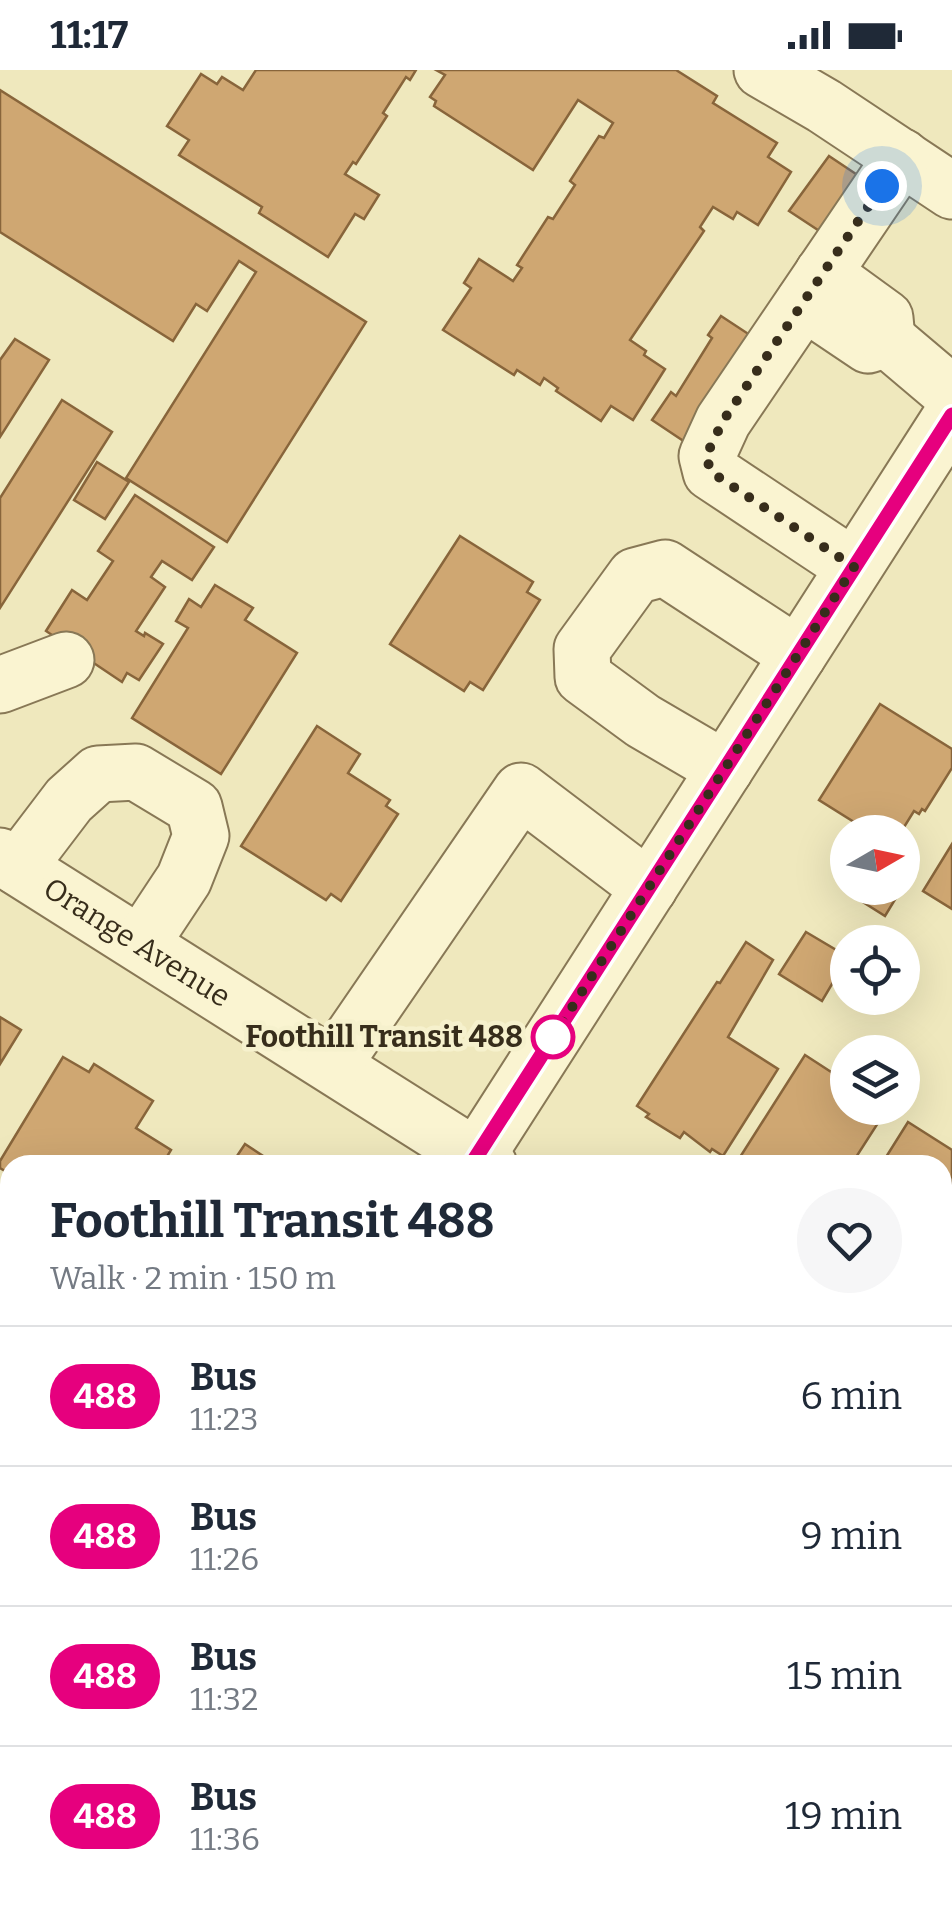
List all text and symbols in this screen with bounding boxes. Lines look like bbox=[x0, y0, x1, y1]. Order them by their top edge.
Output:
text: 11:17 bbox=[50, 12, 128, 58]
your location bbox=[857, 161, 907, 211]
north arrow bbox=[830, 815, 920, 905]
map controls bbox=[830, 815, 920, 1125]
street label: Orange Avenue bbox=[37, 870, 237, 1015]
button: locate bbox=[830, 925, 920, 1015]
marker: Foothill Transit 488 bbox=[532, 1016, 574, 1058]
place label: Foothill Transit 488 bbox=[245, 1019, 523, 1055]
button: layers bbox=[830, 1035, 920, 1125]
button: heart bbox=[797, 1188, 902, 1293]
text: Foothill Transit 488 bbox=[50, 1192, 495, 1250]
text: Walk · 2 min · 150 m bbox=[50, 1259, 336, 1297]
text: Bus bbox=[190, 1354, 257, 1400]
text: 6 min bbox=[800, 1373, 902, 1419]
text: 488 bbox=[73, 1375, 137, 1417]
text: 11:23 bbox=[190, 1400, 258, 1438]
text: Bus bbox=[190, 1494, 257, 1540]
text: 9 min bbox=[801, 1513, 902, 1559]
text: 488 bbox=[73, 1515, 137, 1557]
text: 11:26 bbox=[190, 1540, 259, 1578]
text: Bus bbox=[190, 1634, 257, 1680]
text: 15 min bbox=[787, 1653, 902, 1699]
text: 488 bbox=[73, 1655, 137, 1697]
text: 11:32 bbox=[190, 1680, 258, 1718]
text: Bus bbox=[190, 1774, 257, 1820]
text: 19 min bbox=[785, 1793, 902, 1839]
text: 488 bbox=[73, 1795, 137, 1837]
text: 11:36 bbox=[190, 1820, 260, 1858]

